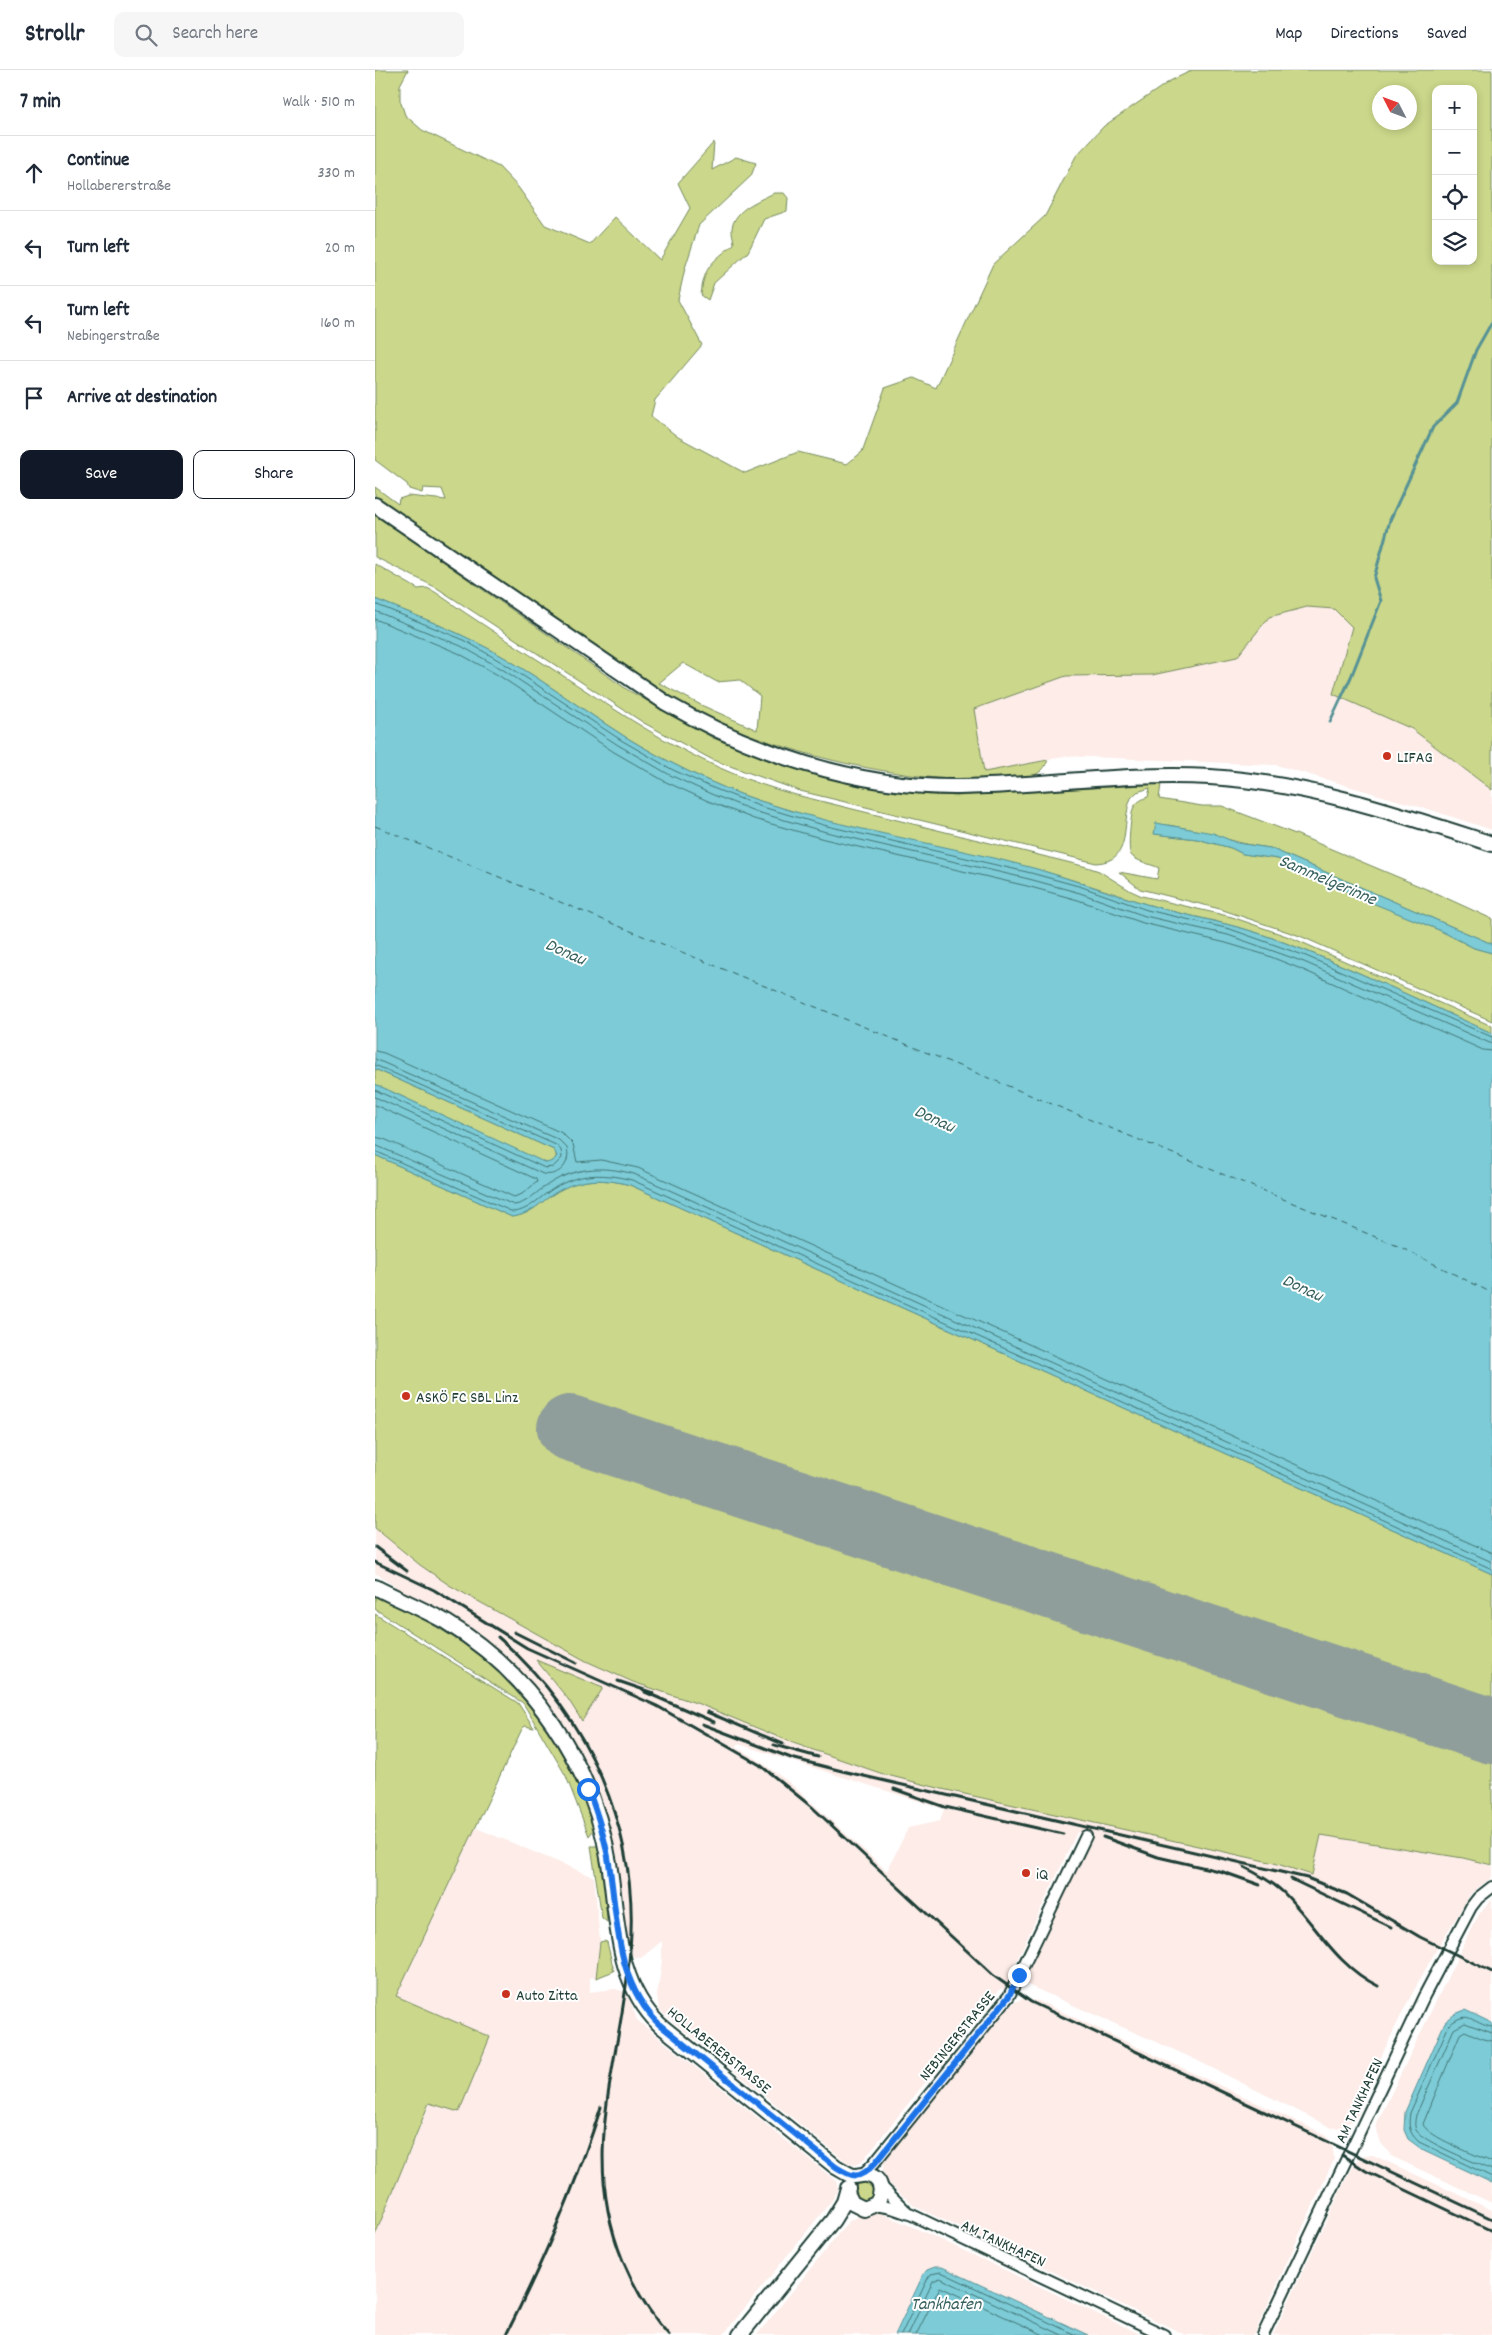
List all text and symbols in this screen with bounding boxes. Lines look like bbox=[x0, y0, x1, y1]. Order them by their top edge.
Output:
search box bbox=[114, 12, 464, 57]
text: Strollr bbox=[25, 18, 84, 52]
icon: search bbox=[132, 21, 160, 49]
text: Search here bbox=[172, 21, 258, 48]
text: Map bbox=[1275, 22, 1302, 47]
text: Directions bbox=[1330, 22, 1399, 47]
text: Saved bbox=[1427, 22, 1467, 47]
north arrow bbox=[1372, 85, 1417, 130]
map controls bbox=[1432, 85, 1477, 265]
button: + bbox=[1432, 85, 1477, 130]
text: 7 min bbox=[20, 88, 61, 118]
text: Walk · 510 m bbox=[283, 91, 355, 114]
button: − bbox=[1432, 130, 1477, 175]
text: Continue bbox=[67, 148, 129, 175]
icon: ahead bbox=[20, 159, 48, 187]
text: 330 m bbox=[317, 162, 355, 185]
text: Hollabererstraße bbox=[67, 175, 171, 198]
button: locate bbox=[1432, 175, 1477, 220]
button: layers bbox=[1432, 220, 1477, 265]
icon: left bbox=[20, 234, 48, 262]
text: Turn left bbox=[67, 235, 130, 262]
text: 20 m bbox=[325, 237, 355, 260]
text: Turn left bbox=[67, 298, 130, 325]
icon: left bbox=[20, 309, 48, 337]
text: 160 m bbox=[320, 312, 355, 335]
text: Nebingerstraße bbox=[67, 325, 160, 348]
icon: arrive bbox=[20, 384, 48, 412]
text: Arrive at destination bbox=[67, 385, 217, 412]
button: Save bbox=[20, 450, 183, 499]
button: Share bbox=[193, 450, 355, 499]
place label: LIFAG bbox=[1397, 747, 1432, 770]
marker: LIFAG bbox=[1381, 750, 1393, 762]
water label: Sammelgerinne bbox=[1274, 850, 1381, 913]
water label: Donau bbox=[541, 933, 590, 974]
water label: Donau bbox=[910, 1100, 959, 1141]
water label: Donau bbox=[1278, 1269, 1327, 1310]
place label: ASKÖ FC SBL Linz bbox=[416, 1387, 518, 1410]
marker: ASKÖ FC SBL Linz bbox=[400, 1390, 412, 1402]
route start bbox=[577, 1778, 600, 1801]
place label: iQ bbox=[1036, 1864, 1048, 1887]
marker: iQ bbox=[1020, 1867, 1032, 1879]
route end bbox=[1008, 1964, 1031, 1987]
place label: Auto Zitta bbox=[516, 1985, 578, 2008]
street label: NEBINGERSTRASSE bbox=[914, 1986, 1002, 2087]
marker: Auto Zitta bbox=[500, 1988, 512, 2000]
street label: HOLLABERERSTRASSE bbox=[661, 2002, 776, 2101]
street label: AM TANKHAFEN bbox=[1331, 2055, 1390, 2147]
street label: AM TANKHAFEN bbox=[957, 2215, 1049, 2274]
water label: Tankhafen bbox=[911, 2293, 982, 2318]

